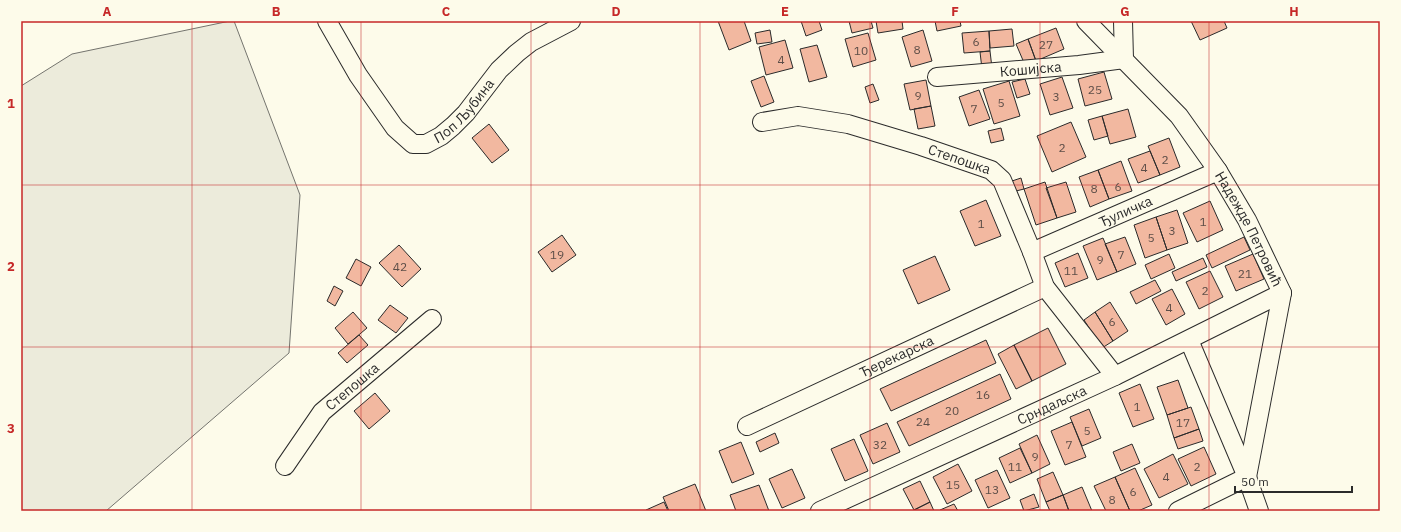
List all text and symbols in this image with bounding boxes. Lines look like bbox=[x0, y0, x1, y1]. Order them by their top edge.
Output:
text: A bbox=[103, 3, 112, 20]
text: B bbox=[272, 3, 281, 20]
text: C bbox=[442, 3, 451, 20]
text: D bbox=[611, 3, 621, 20]
text: E bbox=[781, 3, 789, 20]
text: F bbox=[951, 3, 959, 20]
text: G bbox=[1120, 3, 1130, 20]
text: H bbox=[1289, 3, 1299, 20]
house number: 6 bbox=[972, 34, 980, 49]
house number: 27 bbox=[1039, 37, 1053, 52]
house number: 8 bbox=[913, 42, 921, 57]
house number: 10 bbox=[854, 43, 868, 58]
house number: 4 bbox=[777, 52, 785, 67]
street label: Кошијска bbox=[999, 57, 1063, 81]
street label: Поп Љубина bbox=[431, 75, 498, 147]
house number: 25 bbox=[1088, 82, 1102, 97]
house number: 9 bbox=[914, 88, 922, 103]
house number: 3 bbox=[1052, 89, 1060, 104]
text: 1 bbox=[7, 95, 15, 112]
house number: 5 bbox=[997, 95, 1005, 110]
house number: 7 bbox=[970, 101, 978, 116]
street label: Степошка bbox=[926, 140, 994, 178]
house number: 2 bbox=[1058, 140, 1066, 155]
house number: 2 bbox=[1161, 152, 1169, 167]
house number: 4 bbox=[1140, 160, 1148, 175]
street label: Надежде Петровић bbox=[1211, 168, 1286, 289]
house number: 6 bbox=[1114, 179, 1122, 194]
house number: 8 bbox=[1090, 181, 1098, 196]
street label: Ђуличка bbox=[1096, 192, 1155, 231]
house number: 1 bbox=[1199, 214, 1207, 229]
house number: 1 bbox=[977, 216, 985, 231]
house number: 3 bbox=[1168, 223, 1176, 238]
house number: 5 bbox=[1147, 230, 1155, 245]
house number: 19 bbox=[550, 247, 564, 262]
house number: 7 bbox=[1117, 247, 1125, 262]
house number: 9 bbox=[1096, 252, 1104, 267]
text: 2 bbox=[7, 258, 15, 275]
house number: 42 bbox=[393, 259, 407, 274]
house number: 11 bbox=[1064, 263, 1078, 278]
house number: 21 bbox=[1238, 266, 1252, 281]
house number: 2 bbox=[1201, 283, 1209, 298]
house number: 4 bbox=[1165, 300, 1173, 315]
house number: 6 bbox=[1108, 314, 1116, 329]
street label: Ђерекарска bbox=[857, 331, 937, 381]
street label: Степошка bbox=[322, 358, 383, 414]
street label: Срндаљска bbox=[1014, 381, 1090, 429]
house number: 16 bbox=[976, 387, 990, 402]
house number: 1 bbox=[1133, 399, 1141, 414]
house number: 20 bbox=[945, 403, 959, 418]
house number: 24 bbox=[916, 414, 930, 429]
house number: 17 bbox=[1176, 415, 1190, 430]
text: 3 bbox=[7, 420, 15, 437]
house number: 5 bbox=[1083, 423, 1091, 438]
house number: 32 bbox=[873, 437, 887, 452]
house number: 7 bbox=[1065, 437, 1073, 452]
house number: 9 bbox=[1031, 449, 1039, 464]
house number: 11 bbox=[1008, 459, 1022, 474]
house number: 2 bbox=[1193, 459, 1201, 474]
scale bar bbox=[1235, 468, 1352, 494]
house number: 4 bbox=[1162, 469, 1170, 484]
text: 50 m bbox=[1241, 474, 1269, 489]
house number: 15 bbox=[946, 477, 960, 492]
house number: 13 bbox=[985, 482, 999, 497]
house number: 6 bbox=[1129, 484, 1137, 499]
house number: 8 bbox=[1108, 492, 1116, 507]

